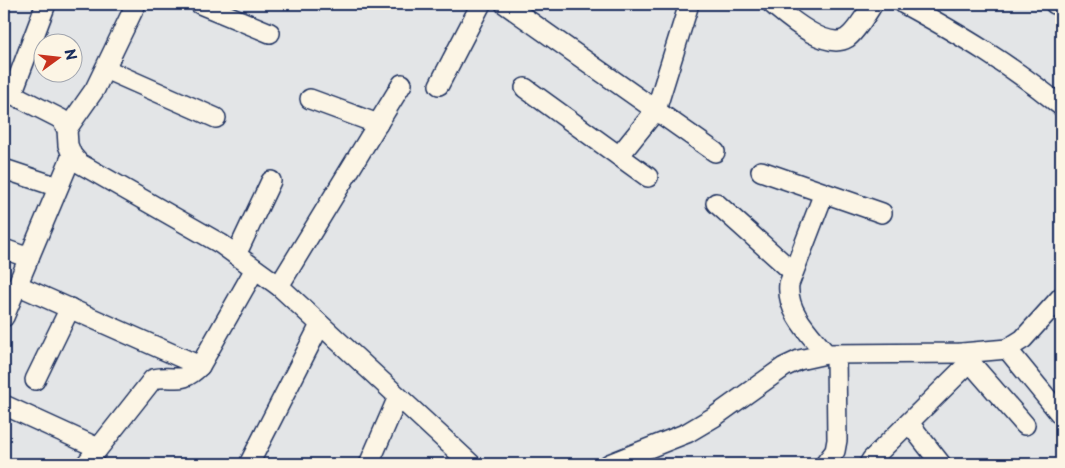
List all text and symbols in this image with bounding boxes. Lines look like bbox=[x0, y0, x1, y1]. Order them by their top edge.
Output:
north arrow bbox=[32, 32, 82, 82]
text: N bbox=[59, 46, 83, 63]

